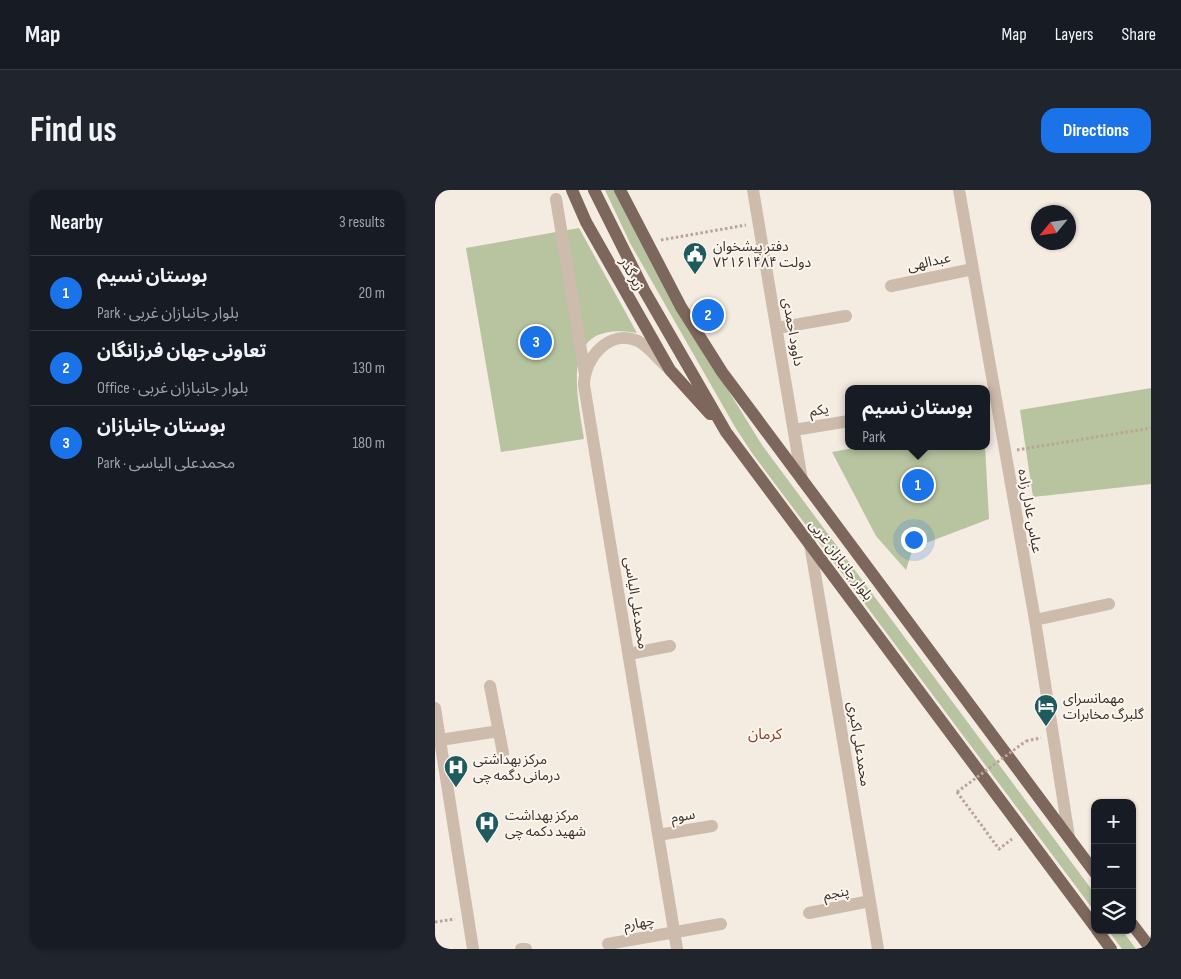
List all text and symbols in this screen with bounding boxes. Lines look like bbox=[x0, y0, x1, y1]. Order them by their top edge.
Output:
text: Map bbox=[25, 20, 60, 49]
text: Map bbox=[1002, 24, 1027, 45]
text: Layers bbox=[1055, 24, 1094, 45]
text: Share bbox=[1122, 24, 1156, 45]
button: Directions bbox=[1041, 108, 1151, 153]
text: Find us bbox=[30, 109, 117, 152]
north arrow bbox=[1031, 205, 1076, 250]
text: Nearby bbox=[50, 210, 103, 235]
text: 3 results bbox=[339, 213, 385, 232]
place label: دفتر پیشخوان دولت ۷۲۱۶۱۴۸۴ bbox=[713, 238, 812, 271]
public building icon: دفتر پیشخوان دولت ۷۲۱۶۱۴۸۴ bbox=[682, 241, 708, 275]
street label: عبدالهی bbox=[906, 249, 952, 275]
street label: زیر گذر bbox=[616, 254, 648, 293]
text: بوستان نسیم bbox=[97, 265, 208, 288]
text: 1 bbox=[63, 284, 69, 303]
text: 20 m bbox=[358, 284, 385, 303]
pin: 2 bbox=[692, 296, 724, 334]
street label: داوود احمدی bbox=[779, 296, 807, 368]
text: Park · بلوار جانبازان غربی bbox=[97, 304, 239, 323]
pin: 3 bbox=[520, 323, 552, 361]
text: تعاونی جهان فرزانگان bbox=[97, 340, 266, 363]
text: 2 bbox=[62, 359, 70, 378]
text: 130 m bbox=[353, 359, 385, 378]
text: Office · بلوار جانبازان غربی bbox=[97, 379, 248, 398]
popup bbox=[845, 385, 990, 450]
text: بوستان نسیم bbox=[862, 397, 973, 420]
street label: یکم bbox=[808, 400, 830, 422]
text: بوستان جانبازان bbox=[97, 415, 226, 438]
text: Park bbox=[862, 428, 886, 447]
text: 3 bbox=[62, 434, 70, 453]
text: 180 m bbox=[352, 434, 385, 453]
text: Park · محمدعلی الیاسی bbox=[97, 454, 235, 473]
pin: 1 bbox=[902, 466, 934, 504]
street label: عباس عادل زاده bbox=[1014, 468, 1046, 554]
street label: بلوار جانبازان غربی bbox=[805, 516, 877, 604]
your location bbox=[901, 527, 927, 553]
street label: محمدعلی الیاسی bbox=[620, 556, 652, 650]
place label: مهمانسرای گلبرگ مخابرات bbox=[1063, 690, 1144, 723]
hotel icon: مهمانسرای گلبرگ مخابرات bbox=[1033, 693, 1059, 727]
street label: محمدعلی اکبری bbox=[844, 700, 874, 788]
district label: کرمان bbox=[748, 725, 783, 744]
place label: مرکز بهداشتی درمانی دگمه چی bbox=[473, 751, 560, 785]
hospital icon: مرکز بهداشتی درمانی دگمه چی bbox=[443, 754, 469, 788]
map controls bbox=[1091, 799, 1136, 934]
button: + bbox=[1091, 799, 1136, 844]
street label: سوم bbox=[670, 806, 697, 828]
place label: مرکز بهداشت شهید دکمه چی bbox=[505, 807, 586, 841]
hospital icon: مرکز بهداشت شهید دکمه چی bbox=[474, 810, 500, 844]
button: − bbox=[1091, 844, 1136, 889]
street label: پنجم bbox=[822, 882, 851, 906]
button: layers bbox=[1091, 889, 1136, 934]
street label: چهارم bbox=[622, 912, 656, 936]

